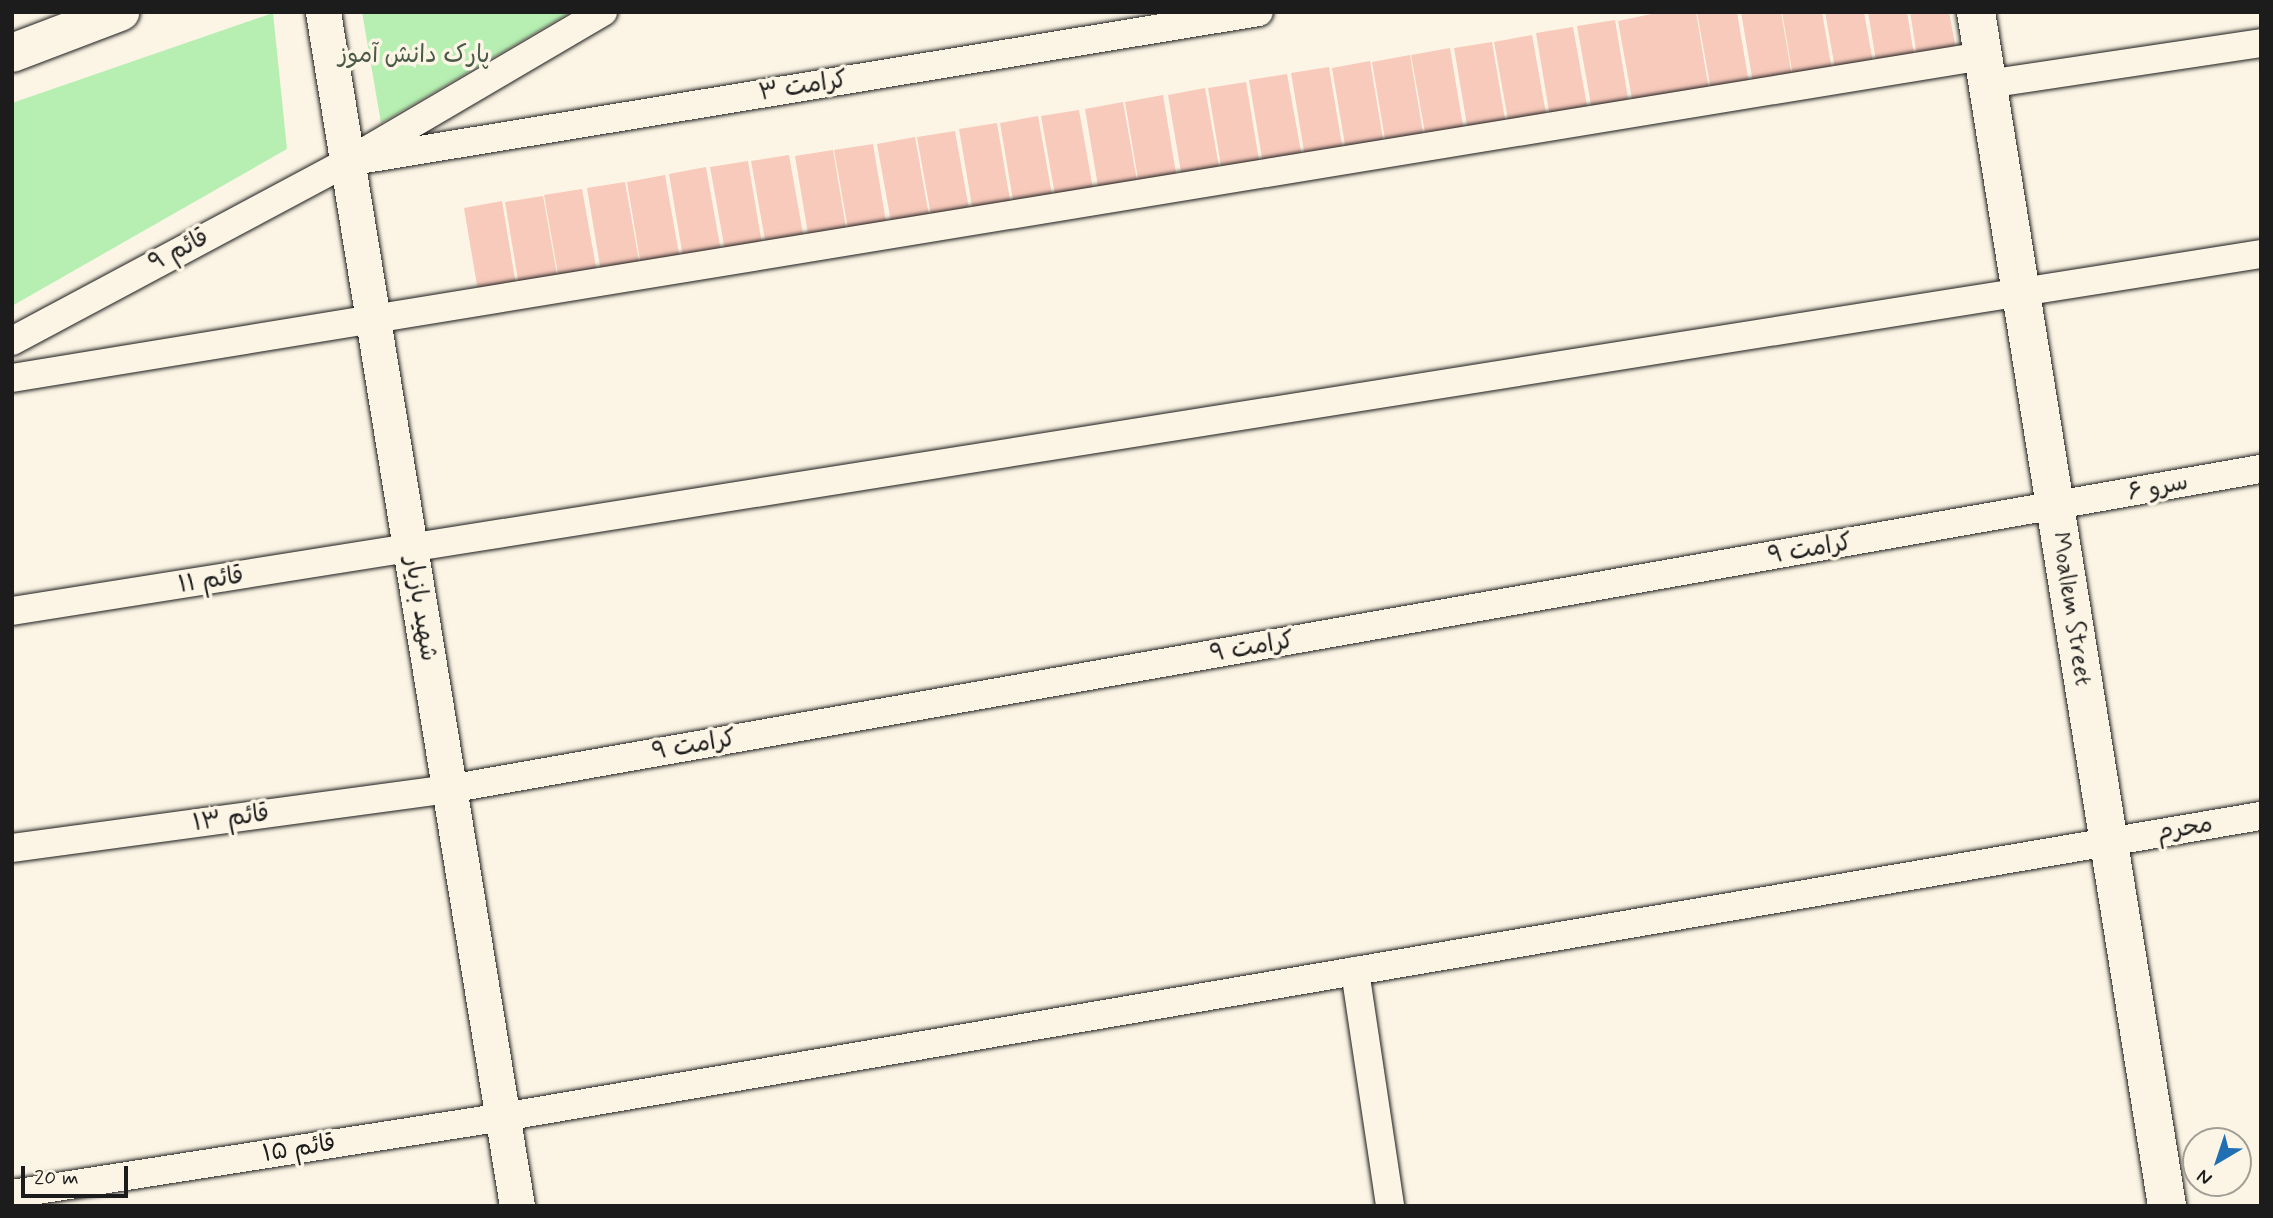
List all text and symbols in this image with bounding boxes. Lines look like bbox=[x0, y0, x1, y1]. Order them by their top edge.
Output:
park label: پارک دانش آموز bbox=[338, 42, 490, 70]
street label: کرامت ۳ bbox=[757, 66, 849, 108]
street label: قائم ۹ bbox=[144, 223, 214, 279]
street label: سرو ۶ bbox=[2125, 468, 2191, 508]
street label: کرامت ۹ bbox=[1766, 528, 1854, 572]
street label: Moallem Street bbox=[2044, 528, 2098, 690]
street label: شهید بازیار bbox=[398, 555, 442, 663]
street label: قائم ۱۱ bbox=[176, 562, 246, 600]
street label: کرامت ۹ bbox=[1208, 626, 1296, 670]
street label: کرامت ۹ bbox=[650, 724, 738, 768]
street label: قائم ۱۳ bbox=[191, 799, 271, 839]
street label: محرم bbox=[2155, 810, 2215, 848]
north arrow bbox=[2182, 1127, 2252, 1197]
street label: قائم ۱۵ bbox=[260, 1129, 338, 1169]
scale bar bbox=[24, 1152, 131, 1196]
text: N bbox=[2192, 1163, 2218, 1191]
text: 20 m bbox=[34, 1164, 79, 1192]

